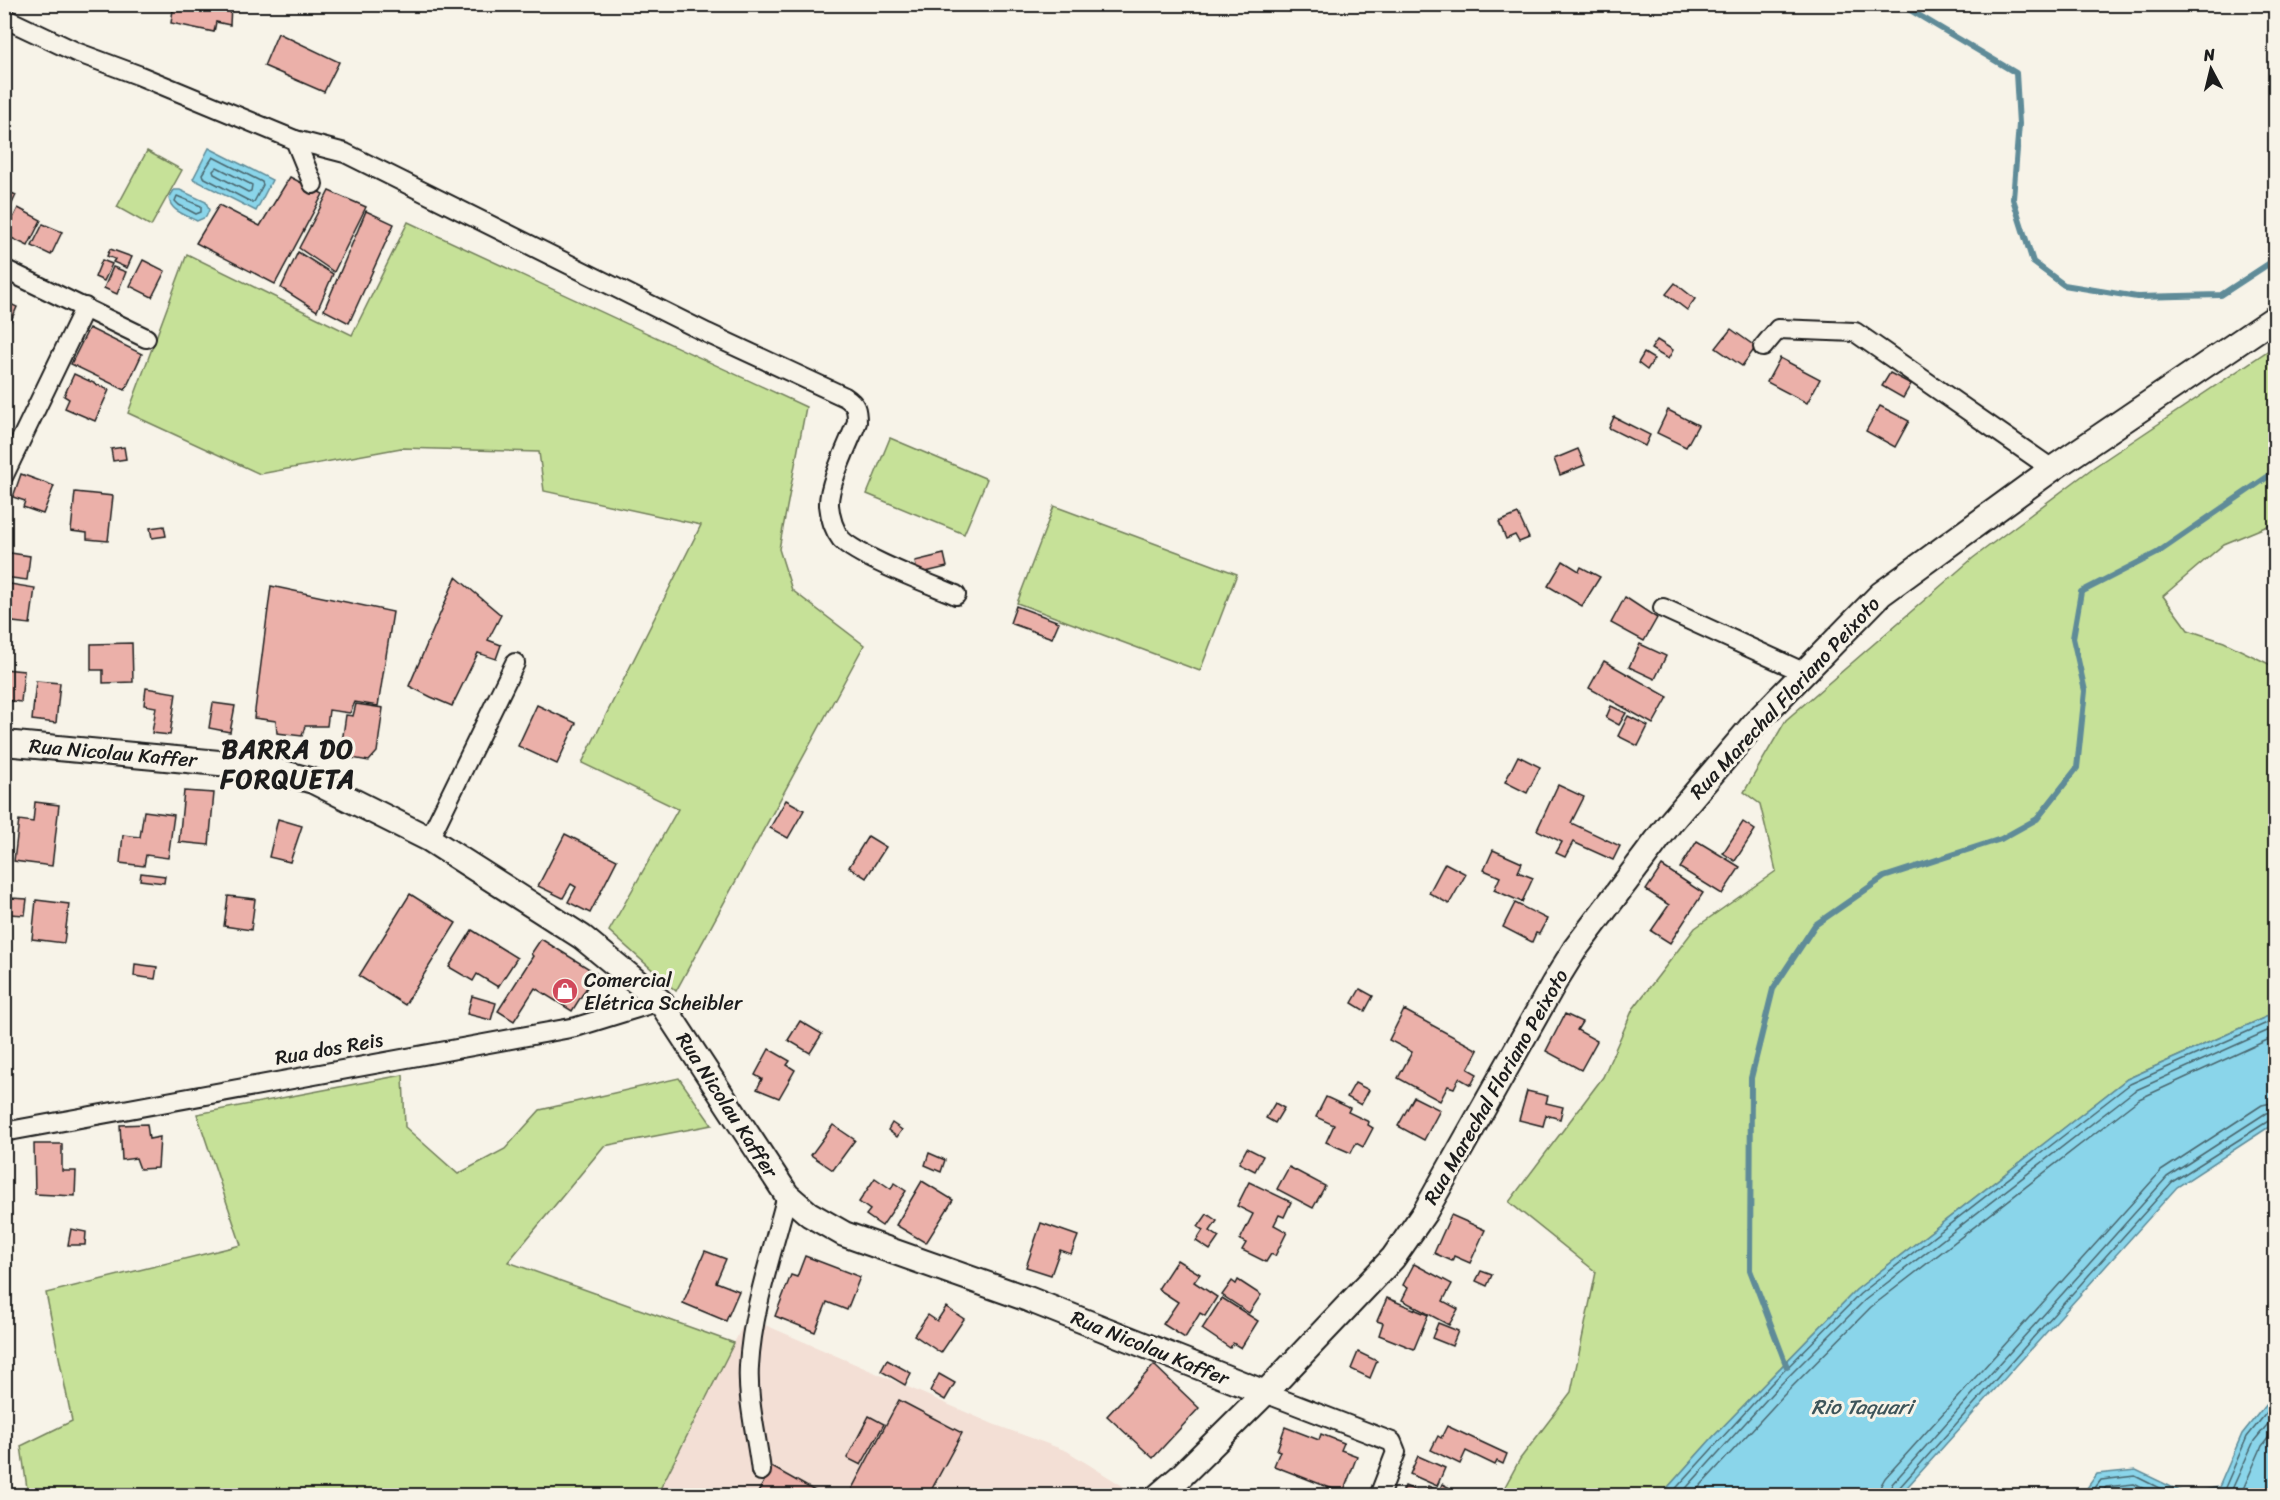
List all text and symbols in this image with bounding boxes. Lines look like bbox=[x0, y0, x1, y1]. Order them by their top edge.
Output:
north arrow bbox=[2181, 39, 2241, 99]
text: N bbox=[2201, 39, 2217, 70]
street label: Rua Marechal Floriano Peixoto bbox=[1681, 588, 1889, 808]
district label: BARRA DO FORQUETA bbox=[219, 726, 356, 802]
street label: Rua Nicolau Kaffer bbox=[28, 728, 200, 778]
street label: Rua Marechal Floriano Peixoto bbox=[1414, 962, 1578, 1212]
place label: Comercial Elétrica Scheibler bbox=[584, 963, 743, 1021]
shop icon: Comercial Elétrica Scheibler bbox=[550, 976, 580, 1006]
street label: Rua dos Reis bbox=[272, 1022, 387, 1076]
street label: Rua Nicolau Kaffer bbox=[667, 1025, 788, 1186]
street label: Rua Nicolau Kaffer bbox=[1066, 1300, 1236, 1396]
water label: Rio Taquari bbox=[1812, 1388, 1917, 1426]

